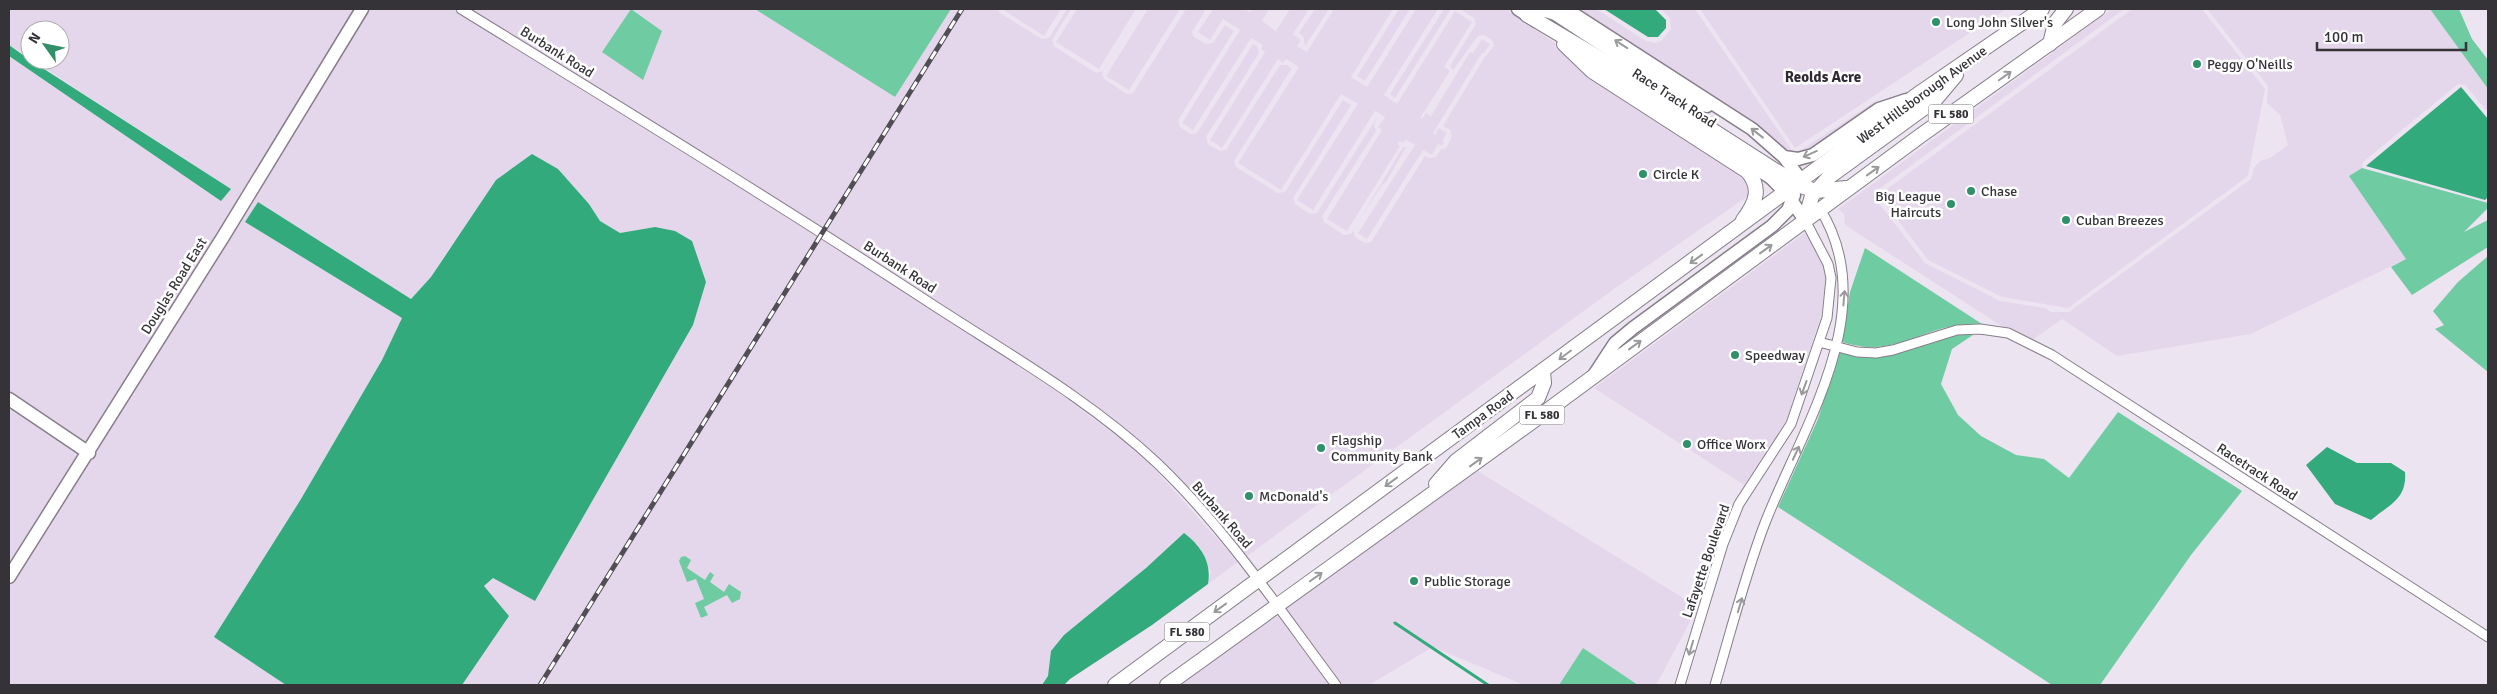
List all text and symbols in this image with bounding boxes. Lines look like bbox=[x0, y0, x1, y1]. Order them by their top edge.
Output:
place label: Long John Silver's bbox=[1946, 14, 2053, 31]
marker: Long John Silver's bbox=[1930, 16, 1942, 28]
north arrow bbox=[20, 20, 70, 70]
scale bar bbox=[2317, 20, 2466, 52]
street label: Burbank Road bbox=[517, 23, 597, 81]
text: 100 m bbox=[2324, 28, 2364, 46]
text: N bbox=[25, 29, 44, 47]
one-way arrow bbox=[1615, 39, 1629, 49]
street label: West Hillsborough Avenue bbox=[1854, 42, 1990, 148]
place label: Peggy O'Neills bbox=[2207, 56, 2293, 73]
marker: Peggy O'Neills bbox=[2191, 58, 2203, 70]
street label: Race Track Road bbox=[1629, 64, 1719, 132]
district label: Reolds Acre bbox=[1785, 68, 1861, 86]
one-way arrow bbox=[1998, 71, 2012, 81]
road number: FL 580 bbox=[1928, 105, 1974, 124]
one-way arrow bbox=[1751, 128, 1764, 139]
one-way arrow bbox=[1803, 150, 1818, 160]
place label: Circle K bbox=[1653, 166, 1700, 183]
one-way arrow bbox=[1866, 166, 1880, 176]
marker: Circle K bbox=[1637, 168, 1649, 180]
place label: Chase bbox=[1981, 183, 2017, 200]
marker: Chase bbox=[1965, 185, 1977, 197]
place label: Big League Haircuts bbox=[1875, 188, 1941, 221]
marker: Big League Haircuts bbox=[1945, 198, 1957, 210]
place label: Cuban Breezes bbox=[2076, 212, 2164, 229]
marker: Cuban Breezes bbox=[2060, 214, 2072, 226]
street label: Douglas Road East bbox=[137, 234, 211, 337]
street label: Burbank Road bbox=[860, 237, 940, 297]
one-way arrow bbox=[1759, 244, 1773, 254]
one-way arrow bbox=[1689, 254, 1703, 264]
one-way arrow bbox=[1839, 290, 1848, 306]
one-way arrow bbox=[1628, 340, 1642, 351]
place label: Speedway bbox=[1745, 347, 1806, 364]
marker: Speedway bbox=[1729, 349, 1741, 361]
one-way arrow bbox=[1559, 350, 1572, 361]
one-way arrow bbox=[1799, 380, 1808, 395]
street label: Tampa Road bbox=[1449, 387, 1517, 443]
road number: FL 580 bbox=[1520, 406, 1564, 424]
place label: Flagship Community Bank bbox=[1331, 432, 1433, 465]
place label: Office Worx bbox=[1697, 436, 1766, 453]
marker: Office Worx bbox=[1681, 438, 1693, 450]
street label: Racetrack Road bbox=[2214, 440, 2300, 504]
marker: Flagship Community Bank bbox=[1315, 442, 1327, 454]
one-way arrow bbox=[1791, 446, 1801, 461]
one-way arrow bbox=[1469, 457, 1483, 467]
one-way arrow bbox=[1385, 477, 1398, 488]
street label: Burbank Road bbox=[1188, 478, 1256, 552]
place label: McDonald's bbox=[1259, 488, 1328, 505]
marker: McDonald's bbox=[1243, 490, 1255, 502]
street label: Lafayette Boulevard bbox=[1679, 502, 1733, 620]
one-way arrow bbox=[1308, 572, 1322, 582]
place label: Public Storage bbox=[1424, 573, 1511, 590]
marker: Public Storage bbox=[1408, 575, 1420, 587]
one-way arrow bbox=[1735, 598, 1745, 614]
one-way arrow bbox=[1214, 603, 1227, 614]
road number: FL 580 bbox=[1164, 622, 1210, 642]
one-way arrow bbox=[1686, 639, 1696, 655]

